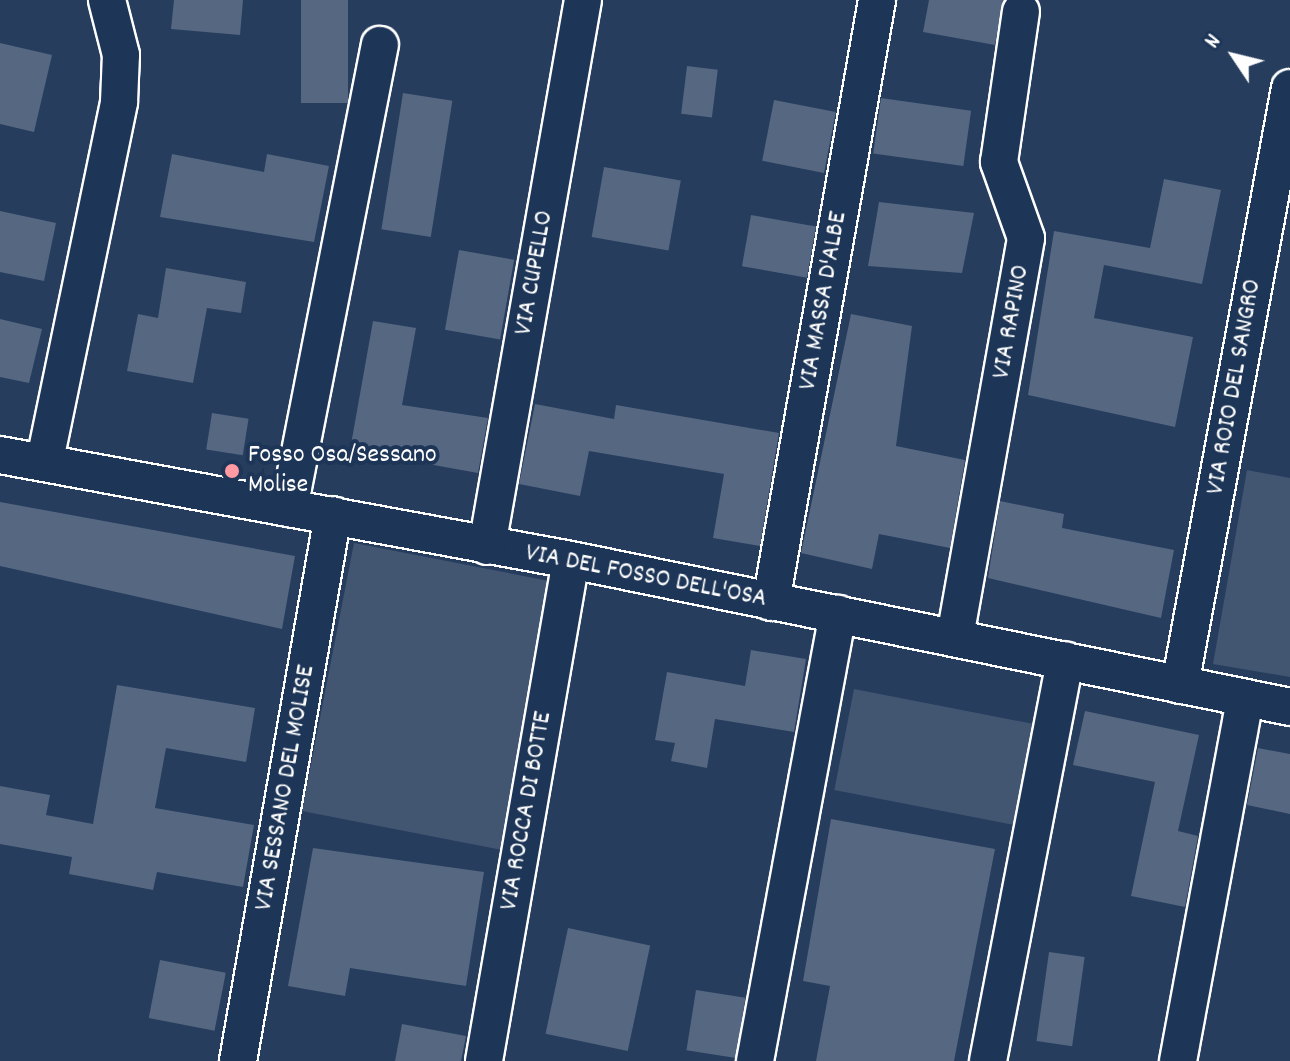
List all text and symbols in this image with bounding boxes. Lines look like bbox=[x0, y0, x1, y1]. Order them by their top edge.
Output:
north arrow bbox=[1194, 16, 1274, 96]
text: N bbox=[1198, 29, 1230, 55]
street label: VIA CUPELLO bbox=[509, 208, 561, 338]
street label: VIA MASSA D'ALBE bbox=[793, 209, 855, 393]
street label: VIA RAPINO bbox=[987, 263, 1037, 381]
street label: VIA ROIO DEL SANGRO bbox=[1201, 277, 1269, 497]
place label: Fosso Osa/Sessano Molise bbox=[248, 440, 437, 502]
marker: Fosso Osa/Sessano Molise bbox=[223, 462, 241, 480]
street label: VIA DEL FOSSO DELL'OSA bbox=[523, 538, 769, 616]
street label: VIA SESSANO DEL MOLISE bbox=[249, 663, 323, 913]
street label: VIA ROCCA DI BOTTE bbox=[494, 709, 560, 913]

